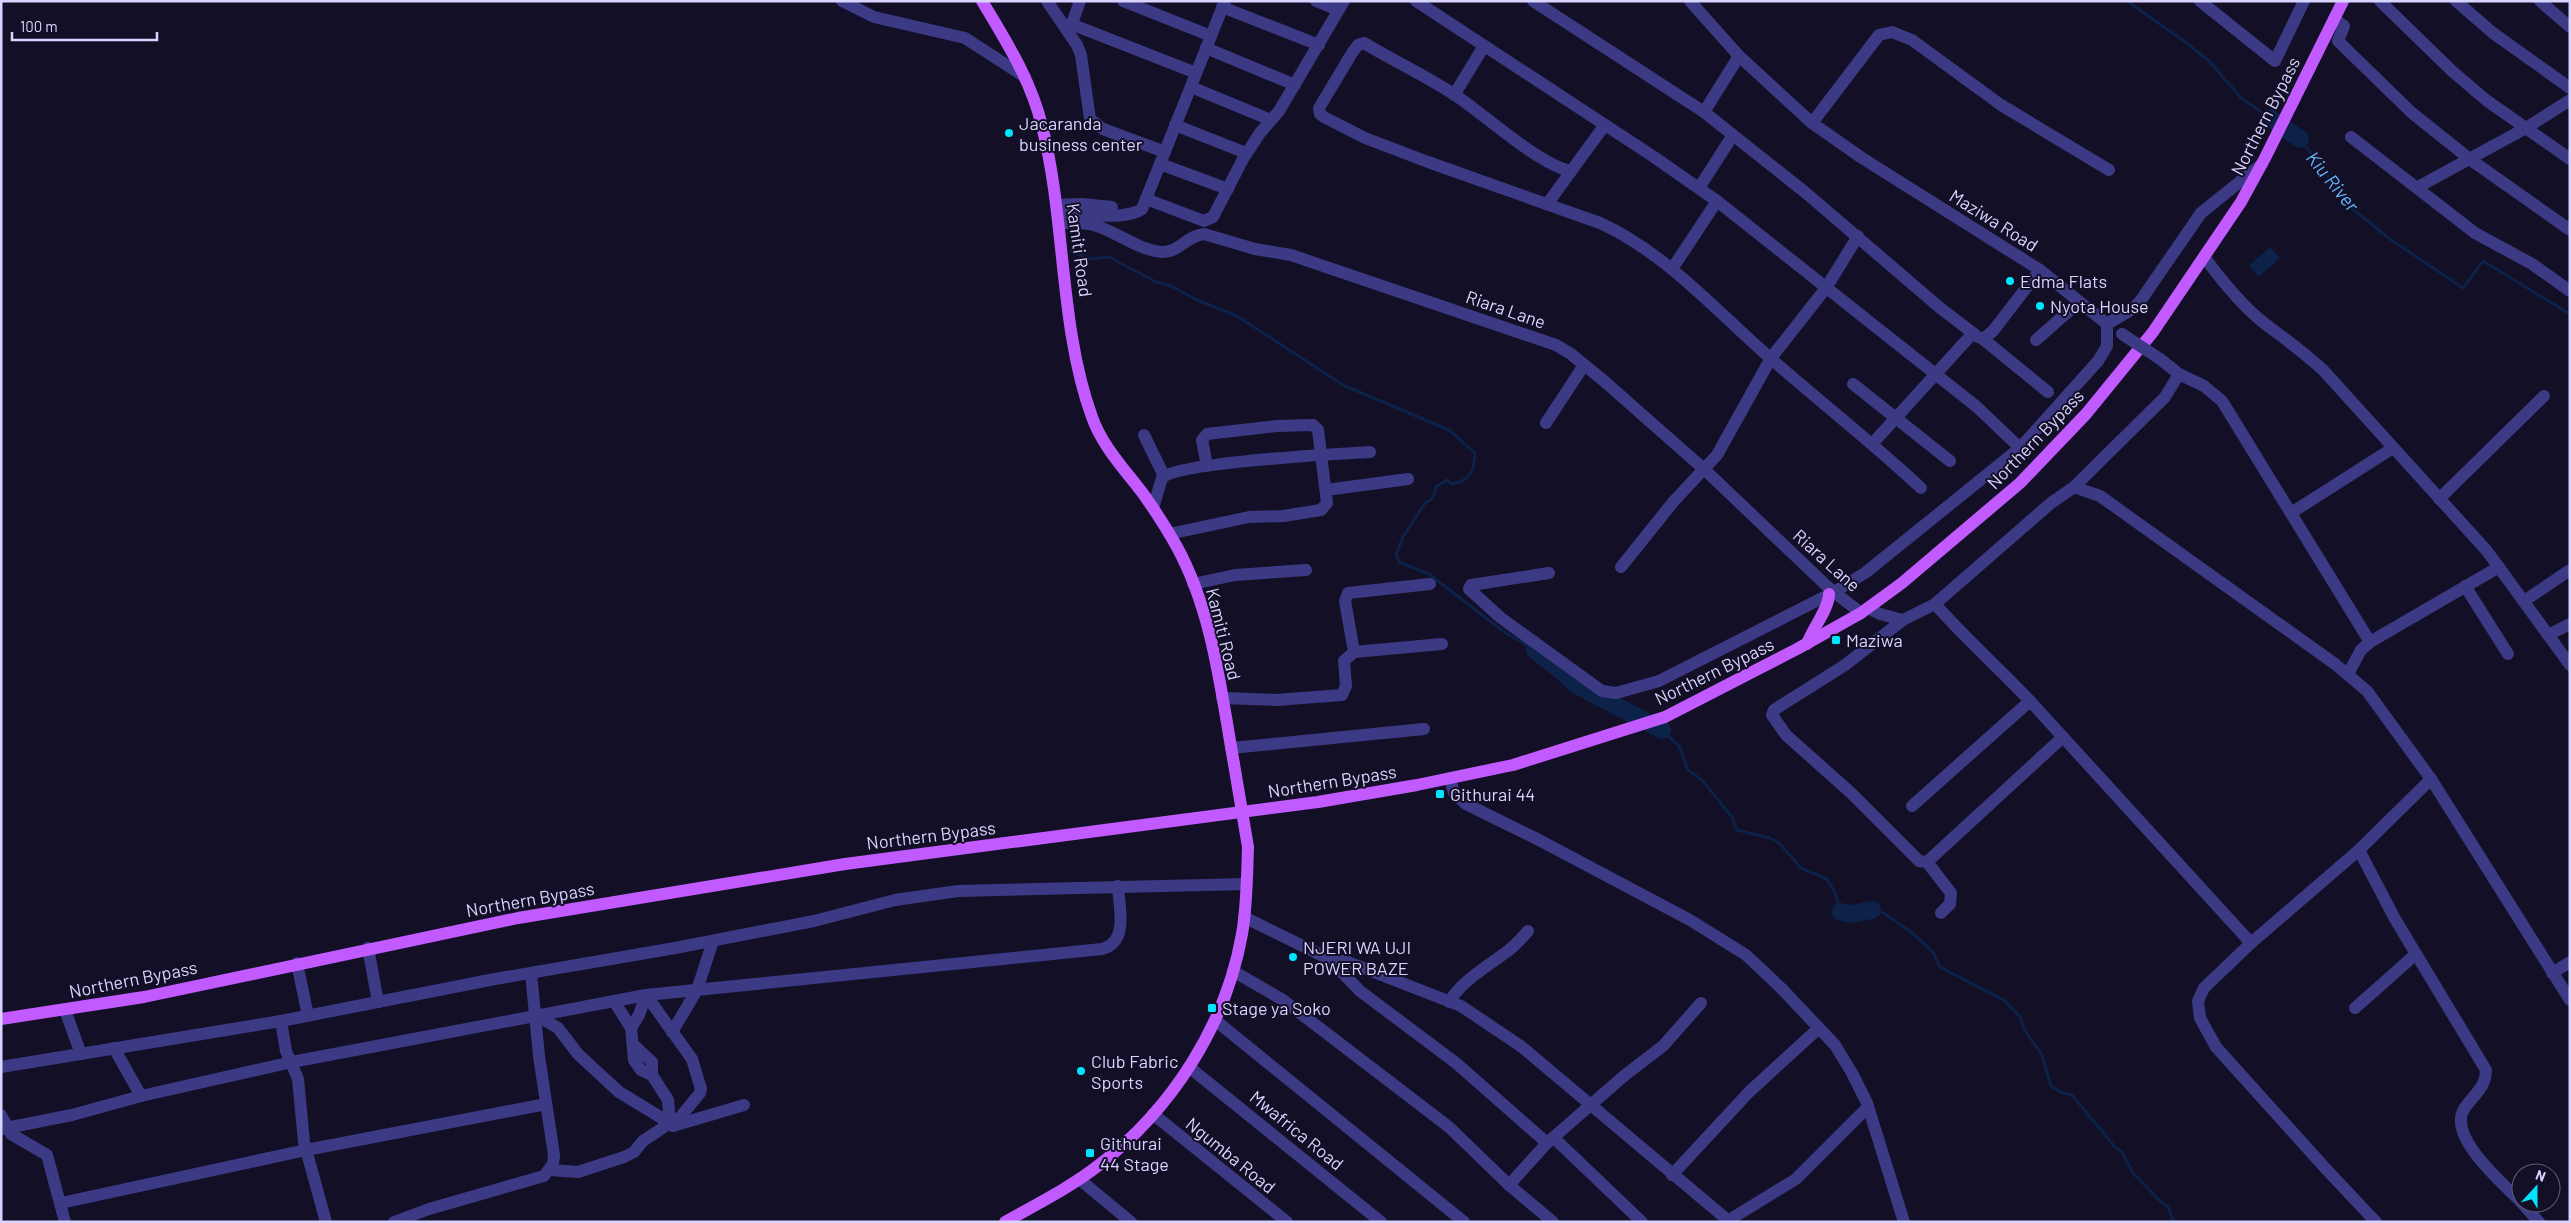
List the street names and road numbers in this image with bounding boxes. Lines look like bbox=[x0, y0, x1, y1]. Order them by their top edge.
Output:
street label: Northern Bypass bbox=[2226, 53, 2304, 179]
street label: Maziwa Road bbox=[1946, 184, 2042, 256]
street label: Kamiti Road bbox=[1063, 202, 1097, 298]
street label: Riara Lane bbox=[1463, 285, 1549, 333]
street label: Northern Bypass bbox=[1982, 385, 2088, 493]
street label: Riara Lane bbox=[1789, 524, 1865, 596]
street label: Kamiti Road bbox=[1202, 586, 1246, 682]
street label: Northern Bypass bbox=[1651, 633, 1777, 709]
street label: Northern Bypass bbox=[1266, 760, 1398, 802]
street label: Northern Bypass bbox=[865, 816, 997, 854]
street label: Northern Bypass bbox=[464, 877, 596, 921]
street label: Northern Bypass bbox=[67, 956, 199, 1002]
street label: Mwafrica Road bbox=[1246, 1085, 1348, 1175]
street label: Ngumba Road bbox=[1182, 1112, 1280, 1198]

